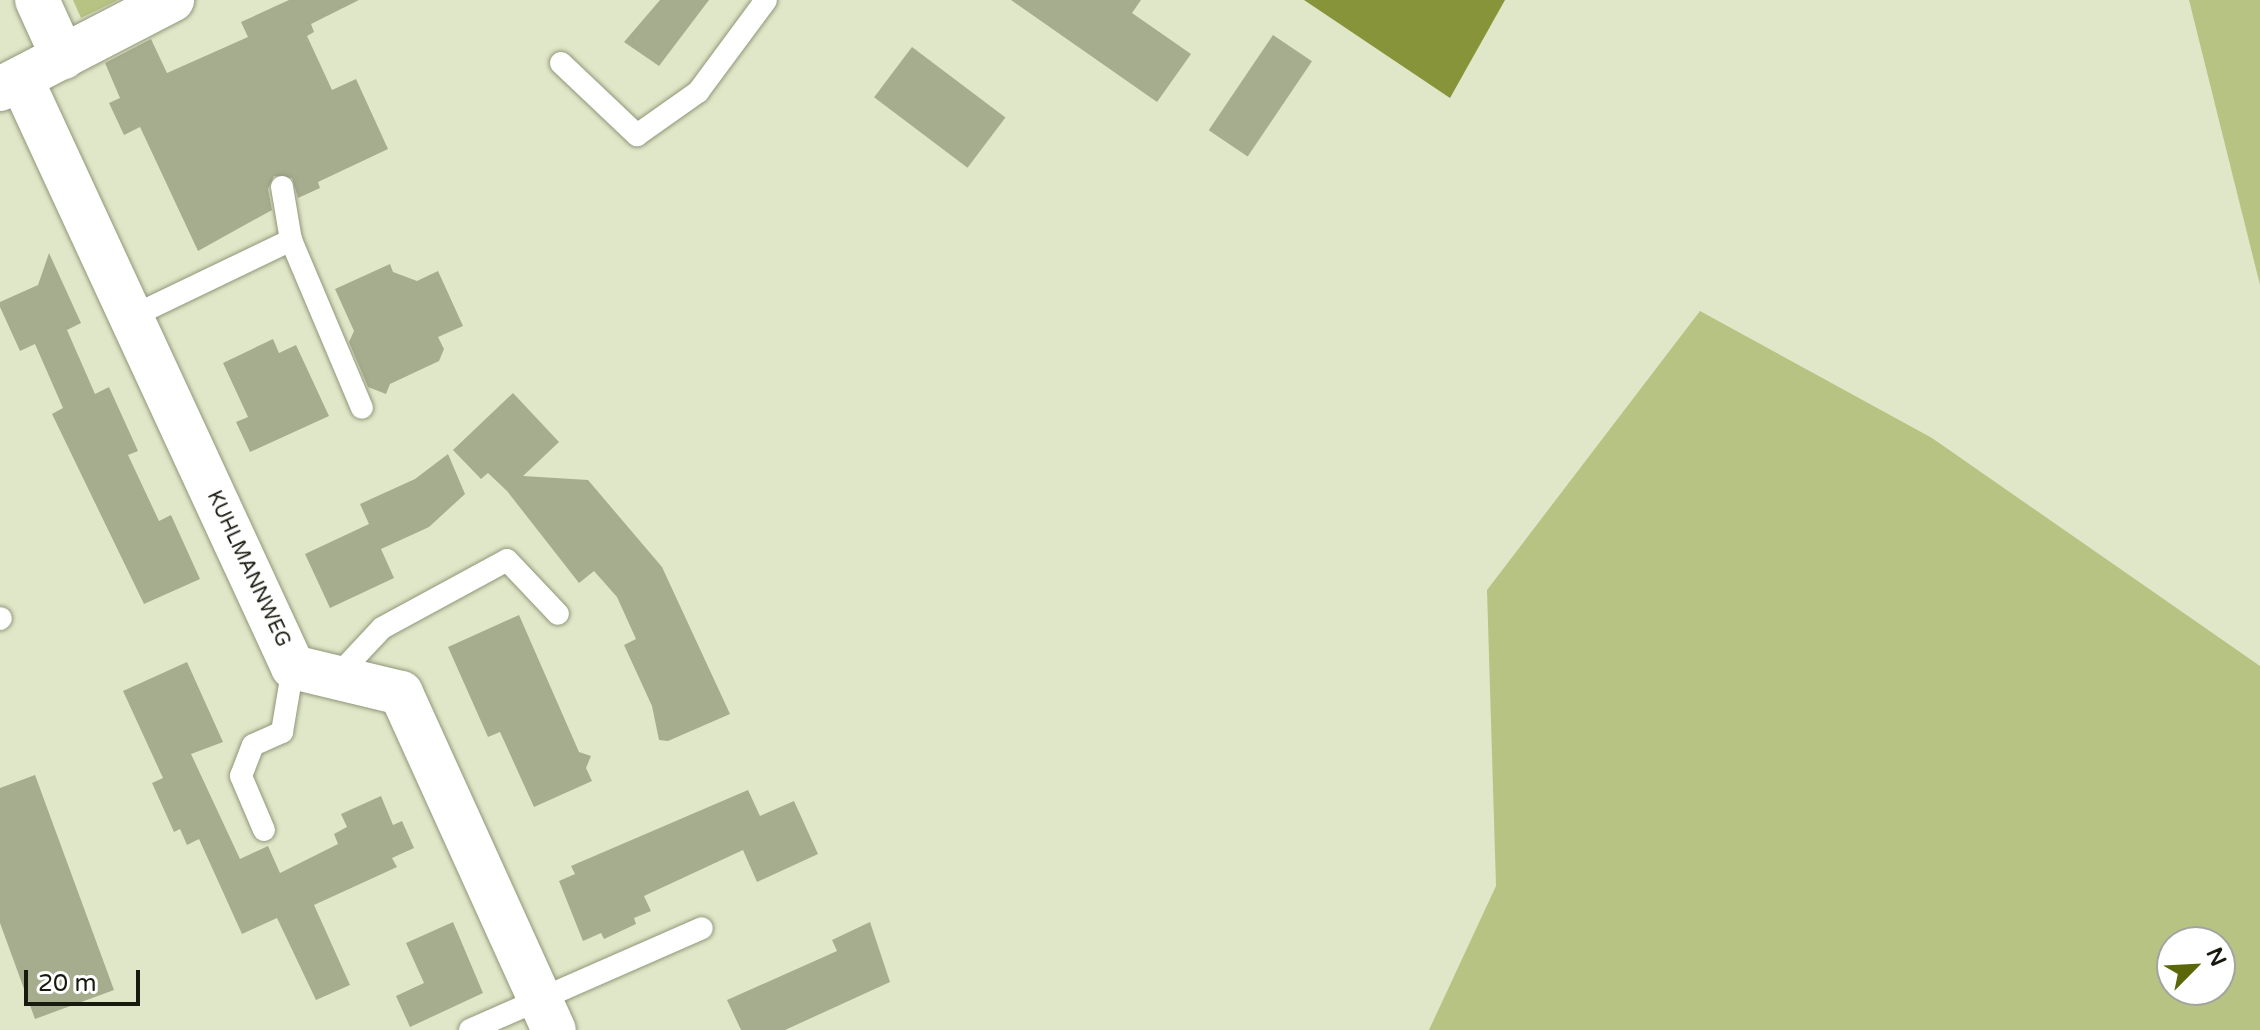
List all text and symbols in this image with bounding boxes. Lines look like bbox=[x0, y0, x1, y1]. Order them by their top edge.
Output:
street label: KUHLMANNWEG bbox=[201, 487, 295, 651]
north arrow bbox=[2156, 926, 2236, 1006]
text: N bbox=[2201, 944, 2232, 970]
scale bar bbox=[28, 954, 144, 1004]
text: 20 m bbox=[38, 969, 96, 998]

